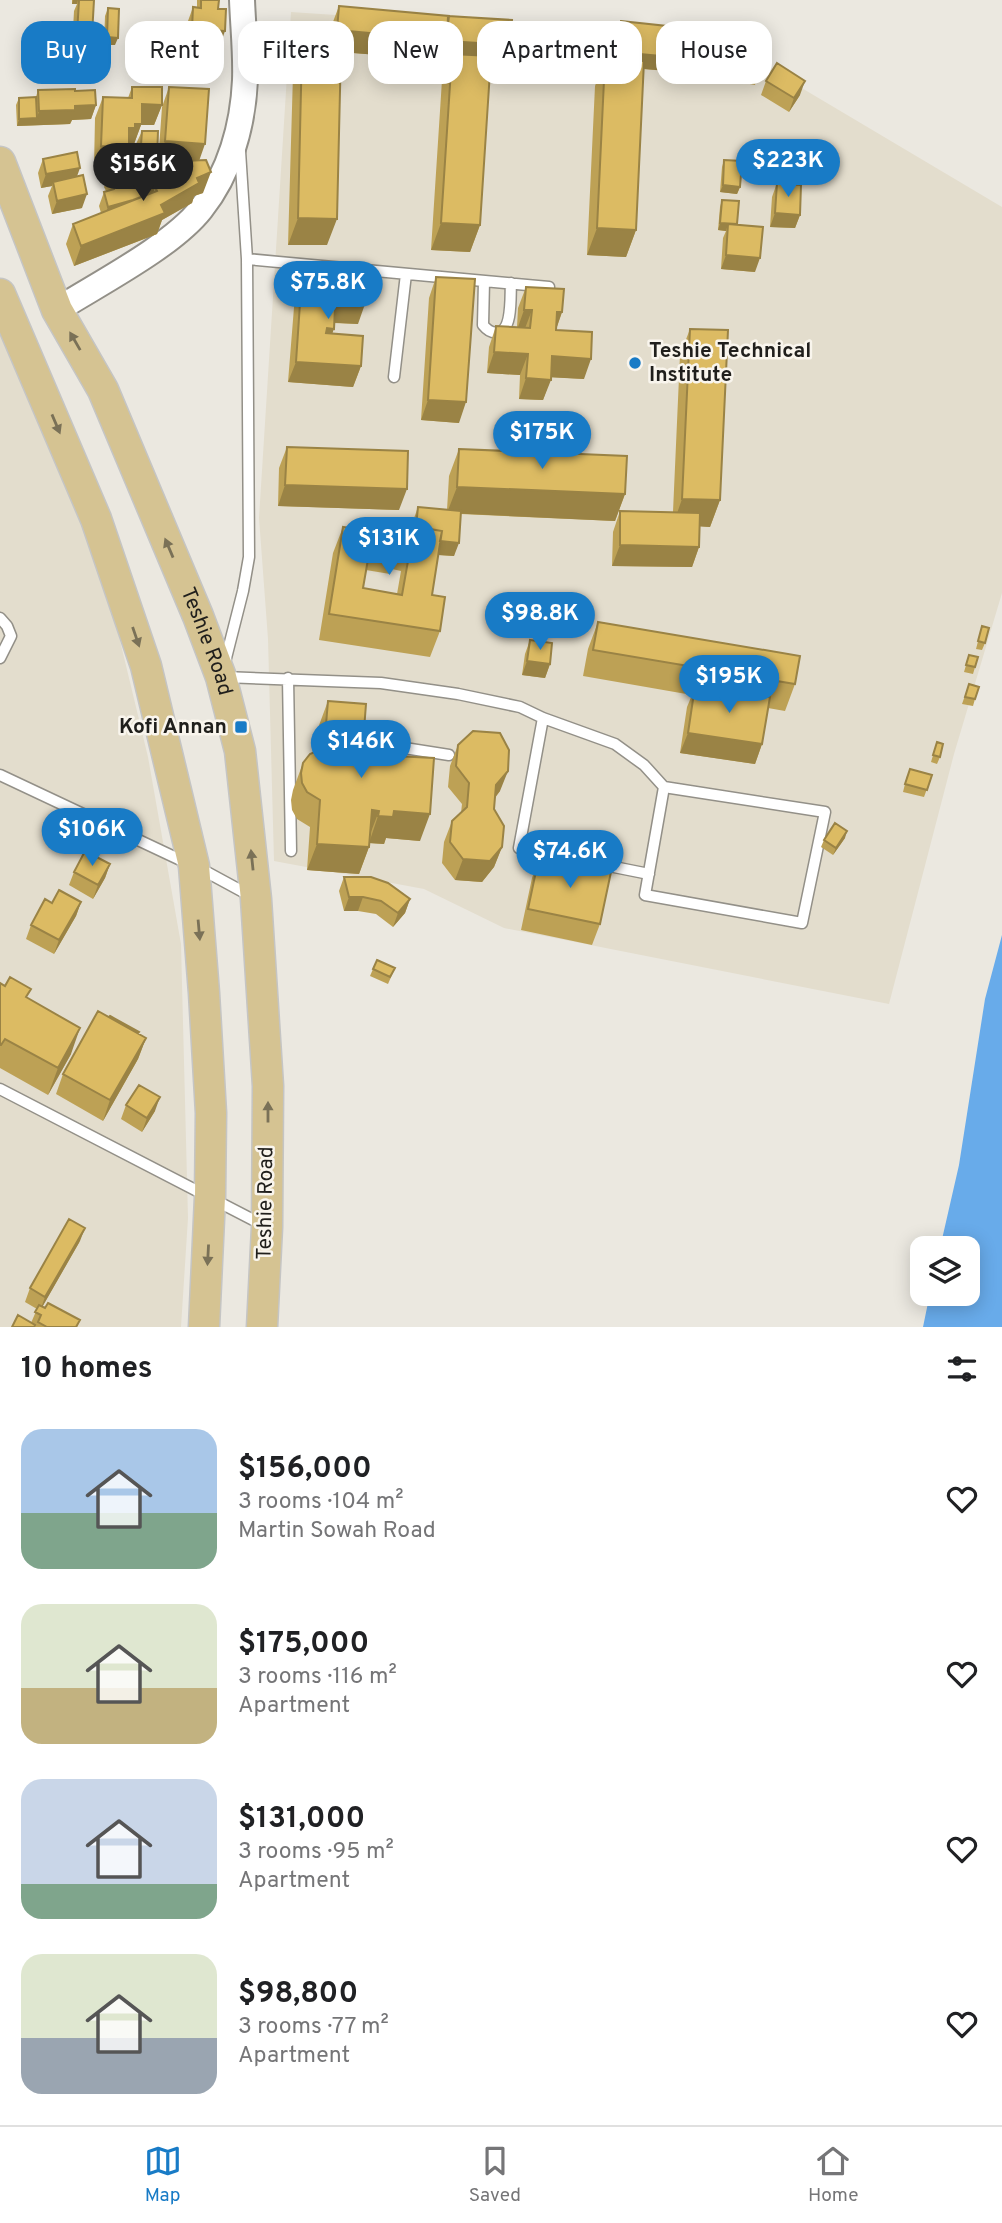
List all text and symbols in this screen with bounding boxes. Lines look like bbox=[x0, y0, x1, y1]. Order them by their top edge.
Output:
chip: Buy bbox=[21, 21, 111, 84]
chip: Rent bbox=[125, 21, 224, 84]
chip: Filters bbox=[238, 21, 354, 84]
chip: New bbox=[368, 21, 463, 84]
chip: Apartment bbox=[477, 21, 642, 84]
chip: House bbox=[656, 21, 772, 84]
pin: $223K bbox=[739, 140, 837, 199]
pin: $156K bbox=[94, 144, 192, 203]
text: $223K bbox=[752, 147, 824, 176]
text: $156K bbox=[109, 151, 177, 180]
pin: $75.8K bbox=[271, 262, 385, 321]
text: $75.8K bbox=[290, 269, 366, 298]
one-way arrow bbox=[69, 331, 81, 351]
place label: Teshie Technical Institute bbox=[649, 338, 811, 389]
marker: Teshie Technical Institute bbox=[627, 355, 643, 371]
pin: $175K bbox=[493, 412, 591, 471]
one-way arrow bbox=[50, 414, 61, 435]
text: $175K bbox=[509, 419, 575, 448]
pin: $131K bbox=[340, 518, 438, 577]
text: $131K bbox=[358, 525, 420, 554]
one-way arrow bbox=[164, 537, 175, 558]
street label: Teshie Road bbox=[174, 583, 239, 698]
pin: $98.8K bbox=[483, 592, 597, 652]
text: $98.8K bbox=[501, 600, 579, 629]
one-way arrow bbox=[131, 626, 142, 647]
pin: $195K bbox=[680, 656, 778, 715]
text: $195K bbox=[695, 663, 763, 692]
place label: Kofi Annan bbox=[119, 714, 227, 741]
marker: Kofi Annan bbox=[233, 719, 249, 735]
pin: $146K bbox=[312, 720, 410, 780]
text: $146K bbox=[327, 728, 395, 757]
pin: $106K bbox=[43, 808, 141, 868]
text: $106K bbox=[58, 816, 126, 845]
pin: $74.6K bbox=[513, 830, 627, 890]
text: $74.6K bbox=[532, 838, 608, 867]
one-way arrow bbox=[246, 849, 257, 871]
one-way arrow bbox=[194, 919, 205, 941]
one-way arrow bbox=[262, 1101, 273, 1123]
street label: Teshie Road bbox=[252, 1146, 280, 1260]
map controls bbox=[910, 1236, 980, 1306]
button: layers bbox=[910, 1236, 980, 1306]
one-way arrow bbox=[202, 1244, 213, 1266]
icon: filters bbox=[943, 1350, 981, 1388]
text: 10 homes bbox=[21, 1351, 152, 1388]
text: $156,000 bbox=[238, 1451, 372, 1488]
icon: home bbox=[77, 1457, 161, 1541]
icon: heart bbox=[943, 1480, 981, 1518]
text: 3 rooms · 104 m² bbox=[238, 1488, 403, 1517]
text: Martin Sowah Road bbox=[238, 1517, 436, 1546]
text: $175,000 bbox=[238, 1626, 369, 1663]
icon: home bbox=[77, 1632, 161, 1716]
icon: heart bbox=[943, 1655, 981, 1693]
text: 3 rooms · 116 m² bbox=[238, 1663, 397, 1692]
text: Apartment bbox=[238, 1692, 350, 1721]
text: $131,000 bbox=[238, 1801, 365, 1838]
icon: home bbox=[77, 1807, 161, 1891]
icon: heart bbox=[943, 1830, 981, 1868]
text: 3 rooms · 95 m² bbox=[238, 1838, 394, 1867]
text: Apartment bbox=[238, 1867, 350, 1896]
text: $98,800 bbox=[238, 1976, 358, 2013]
icon: home bbox=[77, 1982, 161, 2066]
icon: heart bbox=[943, 2005, 981, 2043]
text: 3 rooms · 77 m² bbox=[238, 2013, 389, 2042]
text: Apartment bbox=[238, 2042, 350, 2071]
tab: Map bbox=[144, 2142, 182, 2208]
tab: Saved bbox=[469, 2142, 521, 2208]
tab: Home bbox=[808, 2142, 858, 2208]

